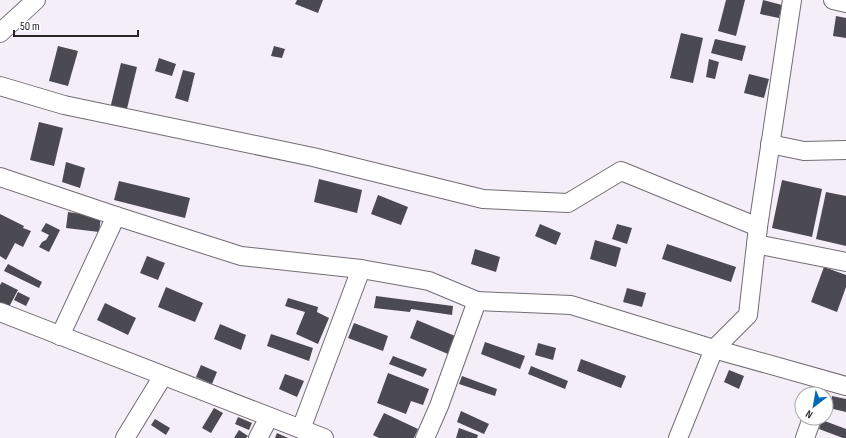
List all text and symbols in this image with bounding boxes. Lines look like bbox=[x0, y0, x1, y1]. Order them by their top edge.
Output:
scale bar bbox=[14, 12, 138, 38]
text: 50 m bbox=[20, 19, 40, 34]
north arrow bbox=[794, 386, 834, 426]
text: N bbox=[803, 407, 815, 421]

